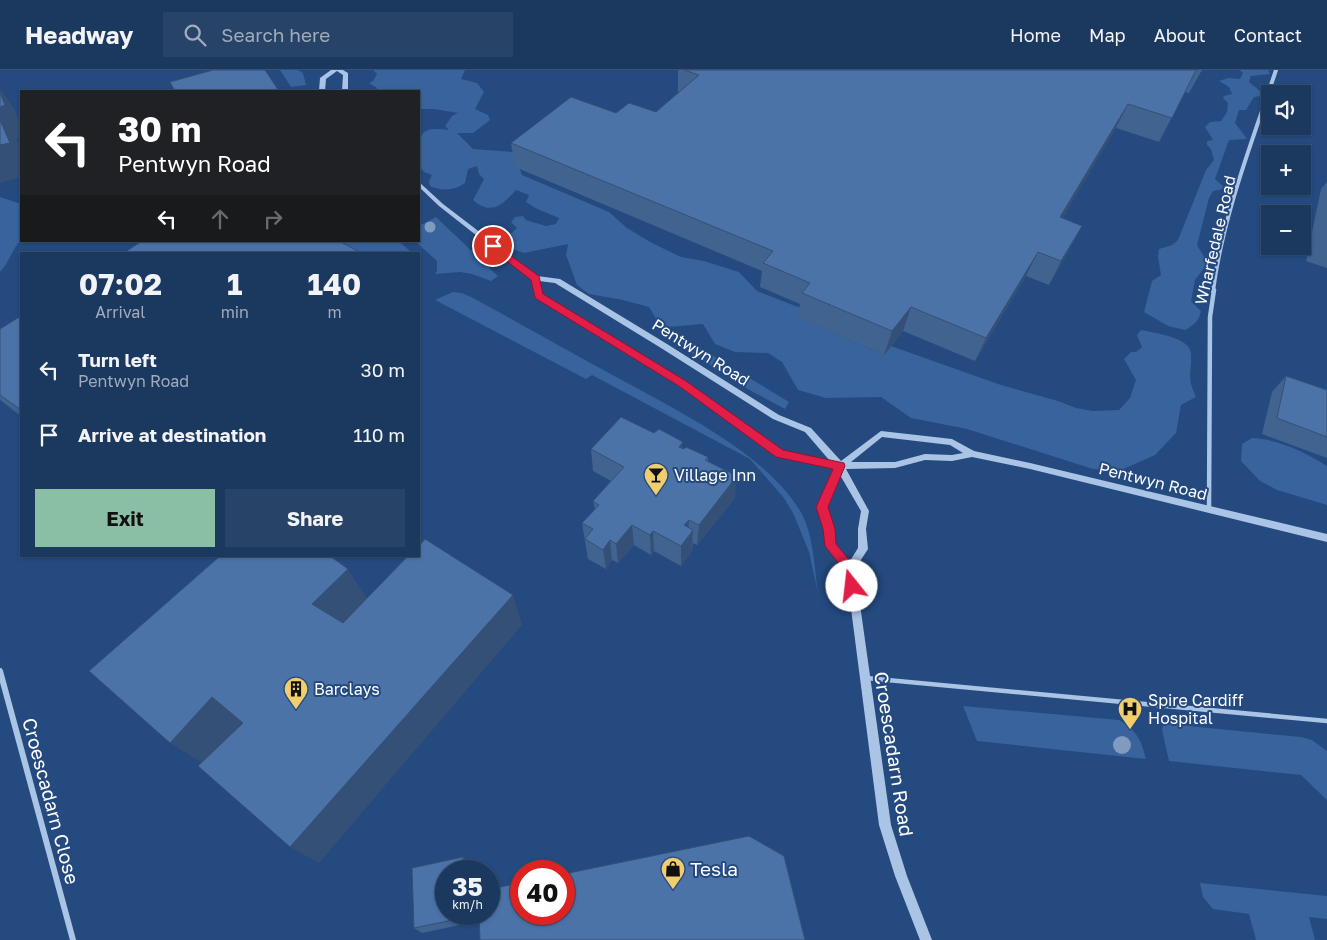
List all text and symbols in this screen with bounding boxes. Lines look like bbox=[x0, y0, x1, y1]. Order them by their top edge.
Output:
search box bbox=[163, 12, 513, 57]
text: Headway bbox=[25, 20, 133, 49]
icon: search bbox=[181, 21, 209, 49]
text: Search here bbox=[221, 23, 330, 46]
text: Home bbox=[1010, 24, 1061, 46]
text: Map bbox=[1089, 24, 1126, 46]
text: About bbox=[1154, 24, 1206, 46]
text: Contact bbox=[1234, 24, 1302, 46]
map controls bbox=[1261, 85, 1311, 255]
button: sound bbox=[1261, 85, 1311, 135]
text: 30 m bbox=[118, 108, 201, 150]
icon: left bbox=[35, 110, 100, 175]
button: + bbox=[1261, 145, 1311, 195]
text: Pentwyn Road bbox=[118, 150, 271, 177]
street label: Wharfedale Road bbox=[1190, 173, 1240, 307]
icon: left bbox=[153, 205, 181, 233]
icon: ahead bbox=[206, 205, 234, 233]
icon: right bbox=[259, 205, 287, 233]
button: − bbox=[1261, 205, 1311, 255]
pin bbox=[472, 225, 514, 267]
icon: arrive bbox=[479, 232, 507, 260]
text: 07:02 bbox=[79, 266, 162, 302]
text: 1 bbox=[227, 266, 243, 302]
text: 140 bbox=[308, 266, 361, 302]
text: Arrival bbox=[95, 302, 145, 322]
text: min bbox=[221, 302, 249, 322]
text: m bbox=[327, 302, 342, 322]
street label: Pentwyn Road bbox=[649, 314, 753, 390]
text: Turn left bbox=[78, 348, 157, 371]
icon: left bbox=[35, 356, 63, 384]
text: 30 m bbox=[361, 358, 405, 381]
text: Pentwyn Road bbox=[78, 371, 189, 391]
icon: arrive bbox=[35, 421, 63, 449]
text: Arrive at destination bbox=[78, 423, 266, 446]
text: 110 m bbox=[353, 423, 405, 446]
street label: Pentwyn Road bbox=[1097, 458, 1209, 504]
bar icon: Village Inn bbox=[643, 462, 669, 496]
place label: Village Inn bbox=[674, 465, 756, 485]
button: Exit bbox=[35, 489, 215, 547]
button: Share bbox=[225, 489, 405, 547]
position arrow bbox=[825, 559, 877, 611]
street label: Croescadarn Road bbox=[870, 670, 919, 838]
building icon: Barclays bbox=[283, 676, 309, 710]
place label: Barclays bbox=[314, 679, 380, 699]
place label: Spire Cardiff Hospital bbox=[1148, 690, 1244, 728]
hospital icon: Spire Cardiff Hospital bbox=[1117, 696, 1143, 730]
street label: Croescadarn Close bbox=[18, 715, 85, 887]
shop icon: Tesla bbox=[660, 856, 686, 890]
place label: Tesla bbox=[690, 857, 738, 880]
speed limit sign: 40 bbox=[510, 860, 575, 925]
text: 35 bbox=[452, 871, 483, 902]
text: km/h bbox=[452, 897, 483, 912]

